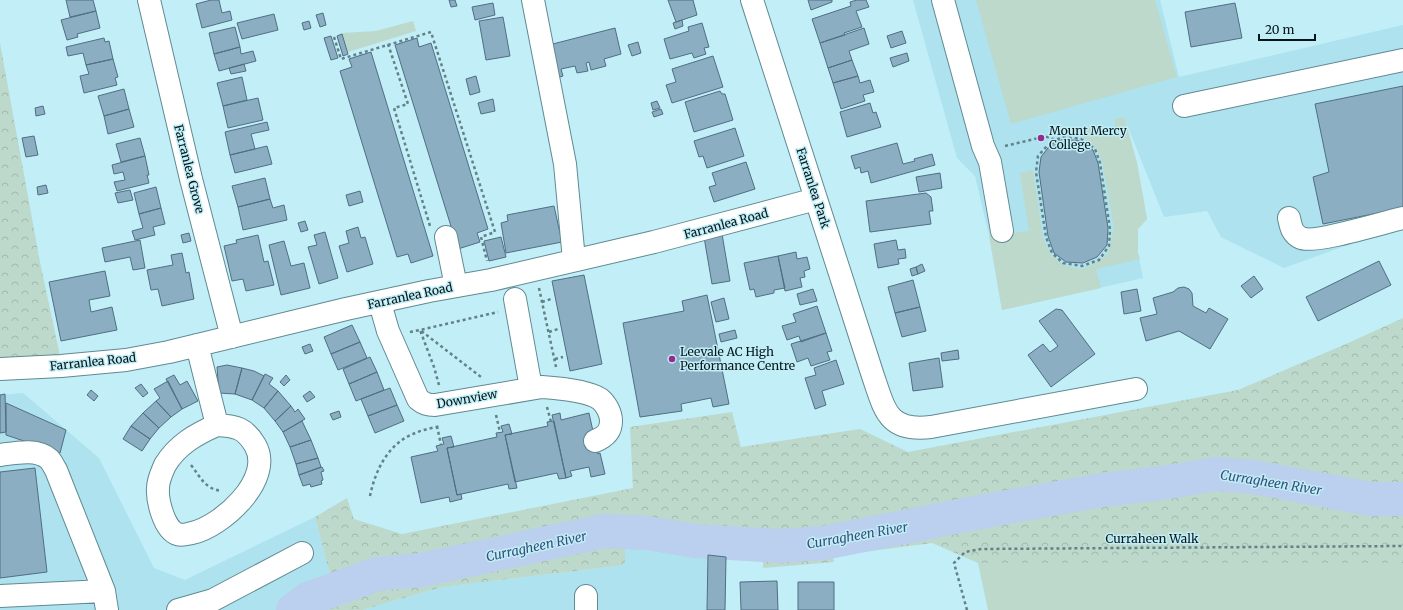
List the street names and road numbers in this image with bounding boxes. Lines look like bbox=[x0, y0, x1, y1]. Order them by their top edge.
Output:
street label: Farranlea Grove bbox=[171, 123, 208, 215]
street label: Farranlea Park bbox=[793, 145, 834, 231]
street label: Farranlea Road bbox=[682, 205, 770, 242]
street label: Farranlea Road bbox=[366, 279, 454, 312]
street label: Farranlea Road bbox=[49, 350, 137, 373]
street label: Downview bbox=[435, 386, 499, 411]
street label: Curraheen Walk bbox=[1105, 531, 1199, 546]

